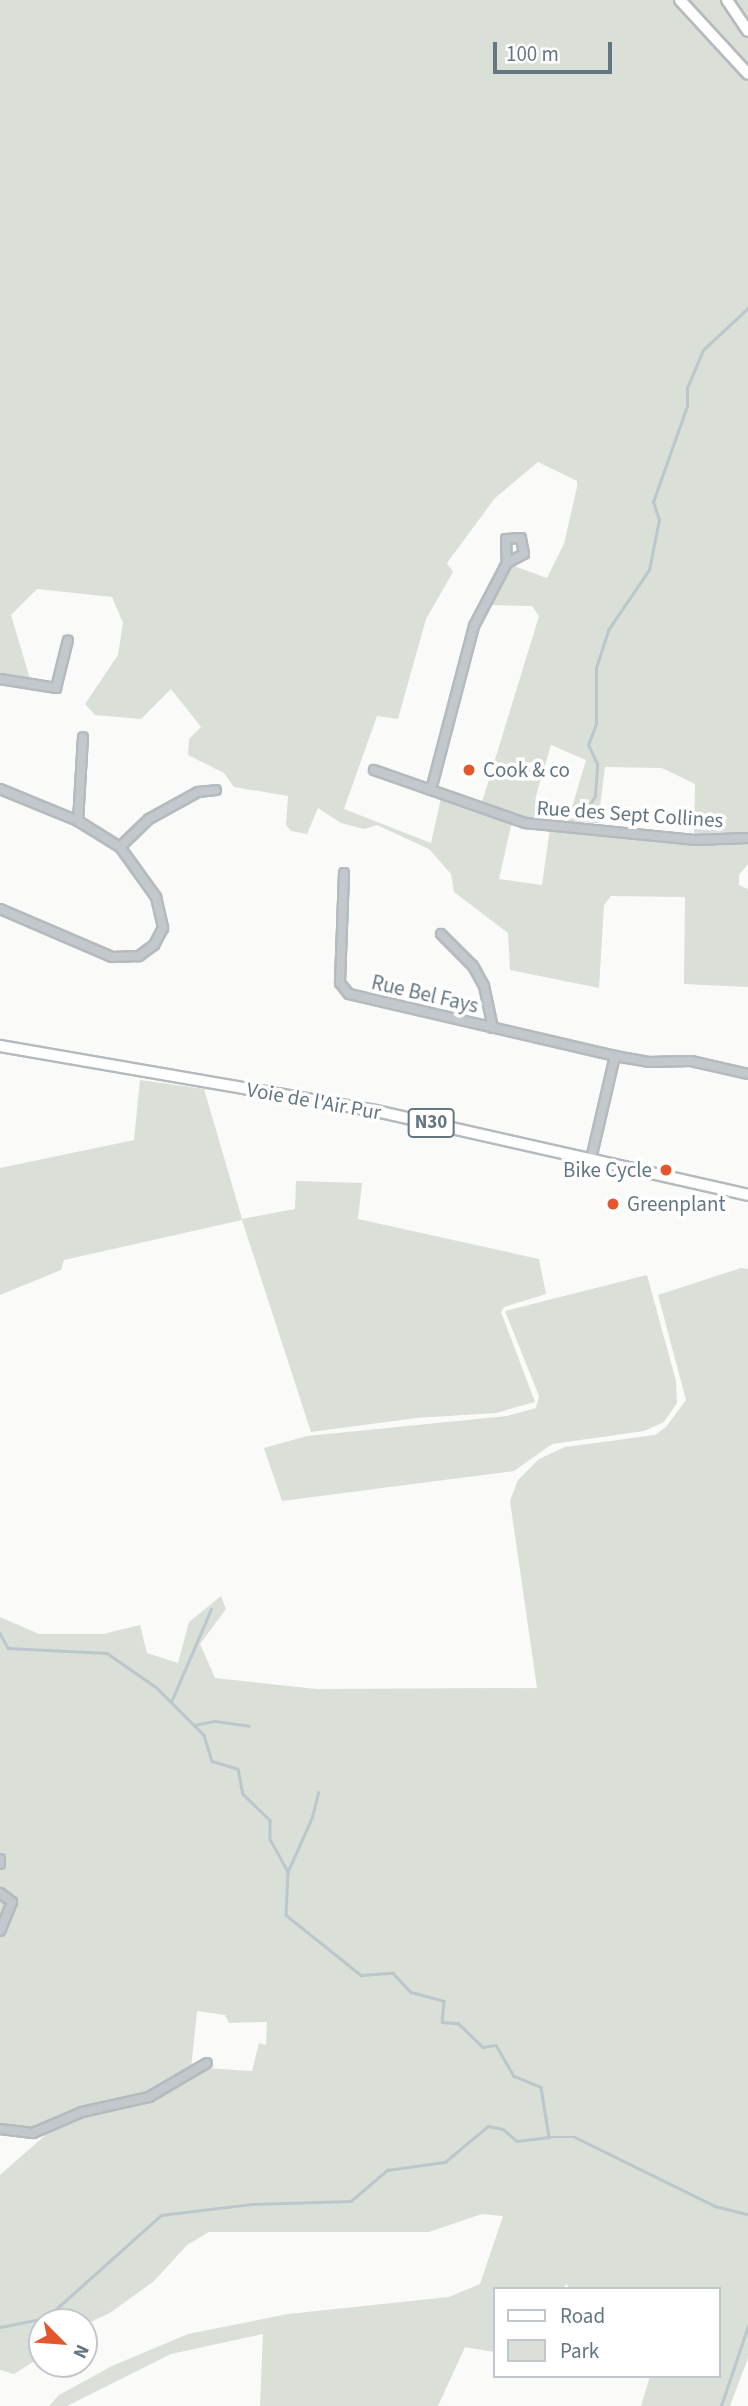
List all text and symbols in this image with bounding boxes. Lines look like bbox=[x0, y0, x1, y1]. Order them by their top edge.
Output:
scale bar bbox=[496, 28, 615, 72]
text: 100 m bbox=[506, 39, 559, 69]
place label: Cook & co bbox=[483, 757, 570, 783]
marker: Cook & co bbox=[461, 762, 477, 778]
street label: Rue des Sept Collines bbox=[536, 795, 724, 833]
street label: Rue Bel Fays bbox=[369, 969, 481, 1019]
street label: Voie de l'Air Pur bbox=[245, 1077, 383, 1125]
road number: N30 bbox=[406, 1107, 456, 1138]
place label: Bike Cycle bbox=[563, 1157, 652, 1183]
marker: Bike Cycle bbox=[658, 1162, 674, 1178]
place label: Greenplant bbox=[627, 1191, 726, 1217]
marker: Greenplant bbox=[605, 1196, 621, 1212]
legend bbox=[492, 2287, 720, 2378]
text: Road bbox=[560, 2301, 605, 2331]
north arrow bbox=[28, 2308, 98, 2378]
text: Park bbox=[560, 2336, 599, 2366]
text: N bbox=[66, 2340, 96, 2363]

